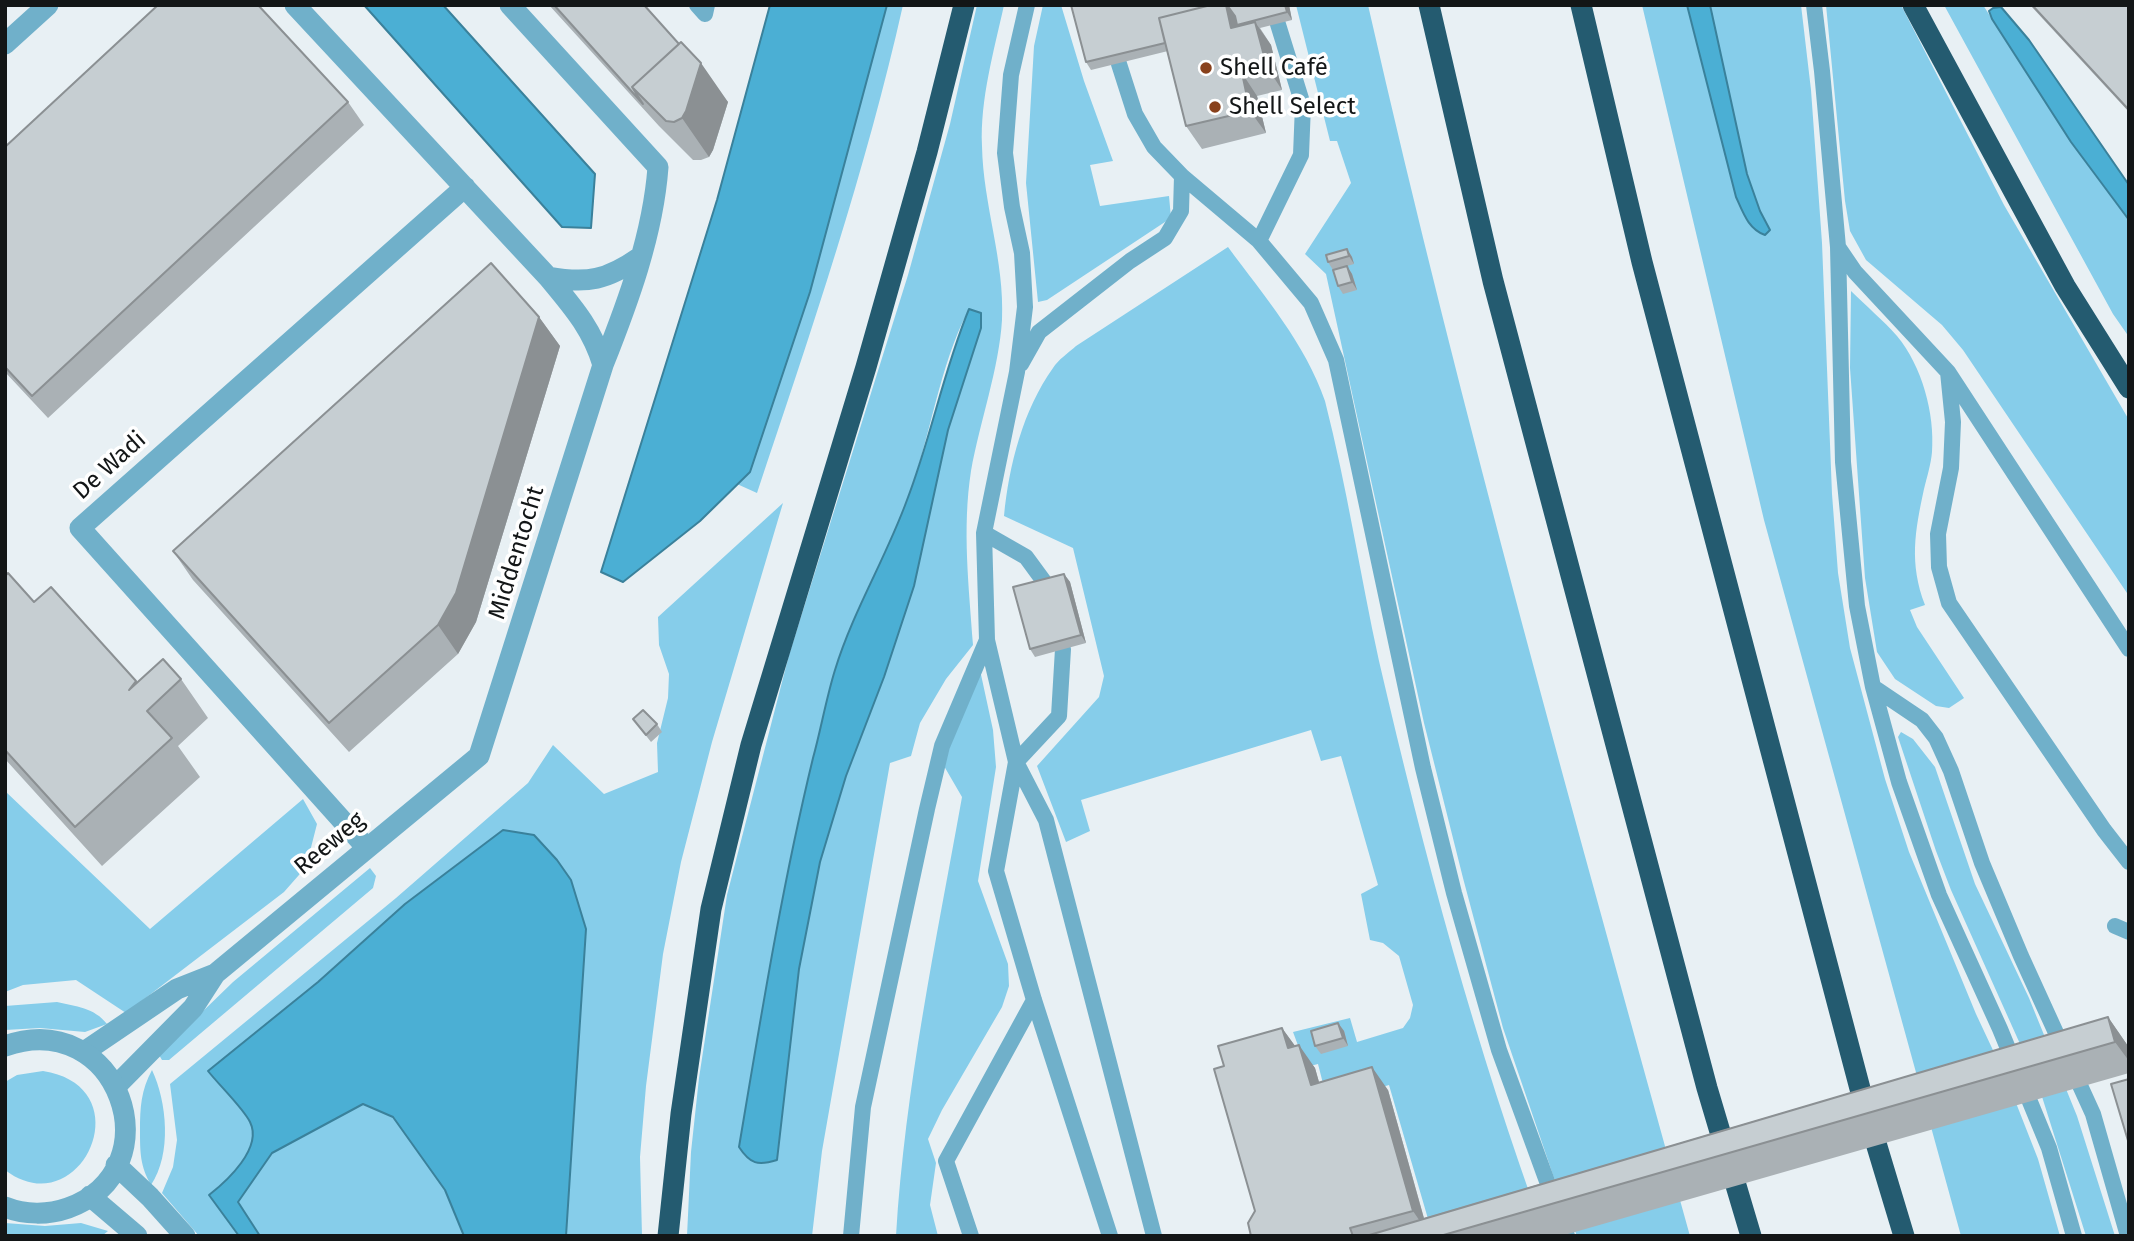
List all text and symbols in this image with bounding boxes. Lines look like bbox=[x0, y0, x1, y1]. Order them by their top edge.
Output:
place label: Shell Café bbox=[1220, 54, 1328, 82]
marker: Shell Café bbox=[1198, 60, 1214, 76]
place label: Shell Select bbox=[1229, 93, 1356, 121]
marker: Shell Select bbox=[1207, 99, 1223, 115]
street label: De Wadi bbox=[68, 426, 152, 506]
street label: Middentocht bbox=[483, 483, 551, 623]
street label: Reeweg bbox=[289, 806, 371, 882]

